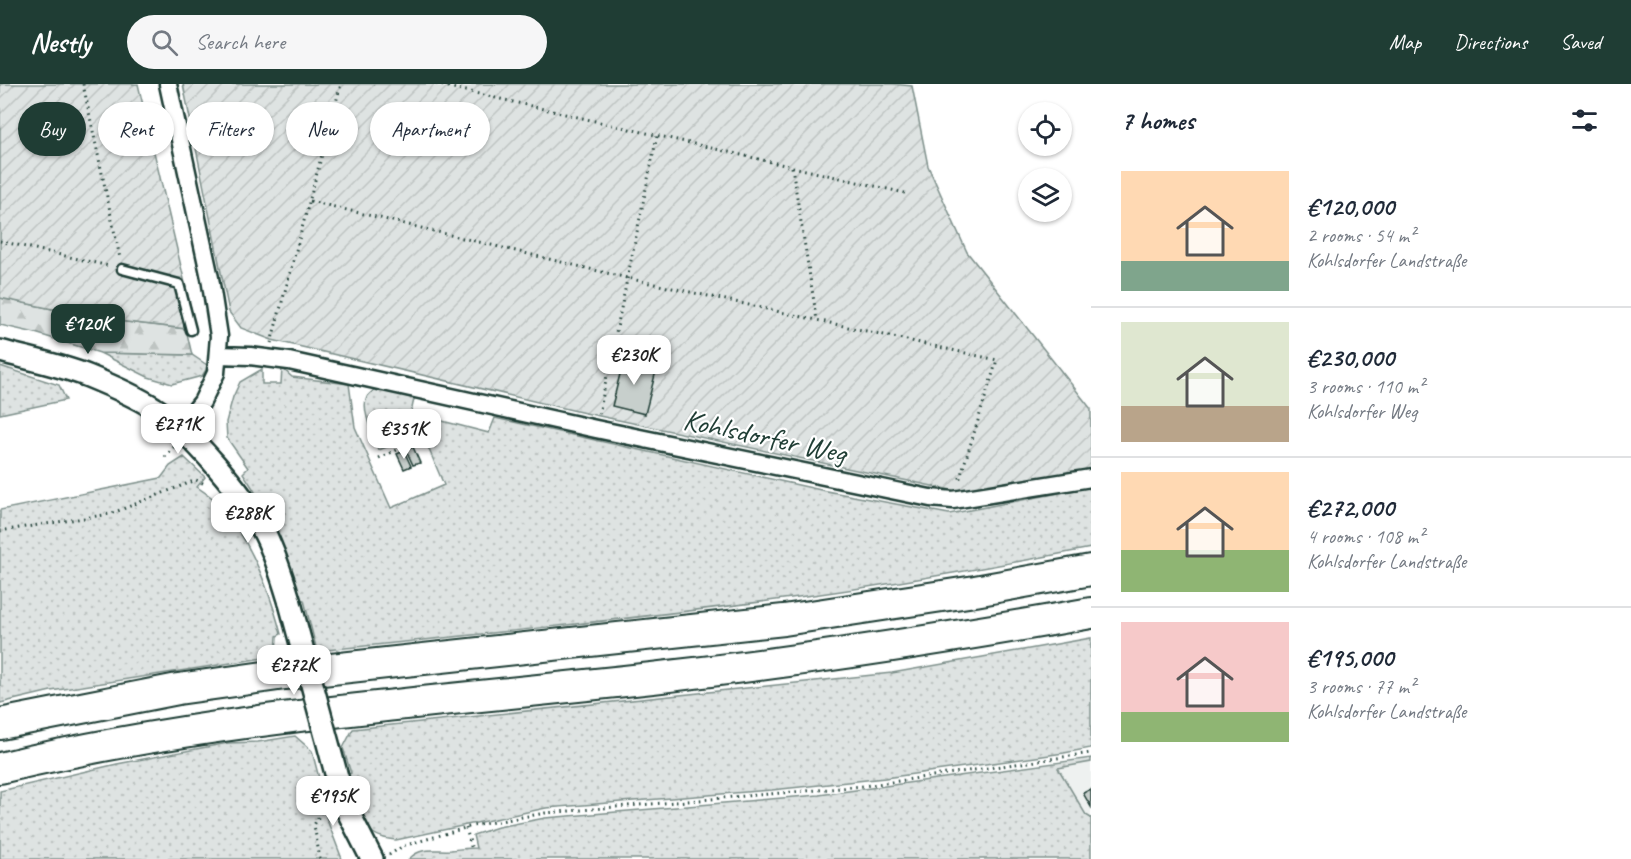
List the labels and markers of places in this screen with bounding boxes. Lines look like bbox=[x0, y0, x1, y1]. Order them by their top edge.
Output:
pin: €120K bbox=[46, 304, 130, 355]
pin: €230K bbox=[592, 335, 676, 386]
pin: €271K bbox=[136, 404, 220, 455]
pin: €351K bbox=[362, 409, 446, 460]
pin: €288K bbox=[206, 493, 290, 544]
pin: €272K bbox=[252, 645, 336, 696]
pin: €195K bbox=[291, 776, 375, 827]

